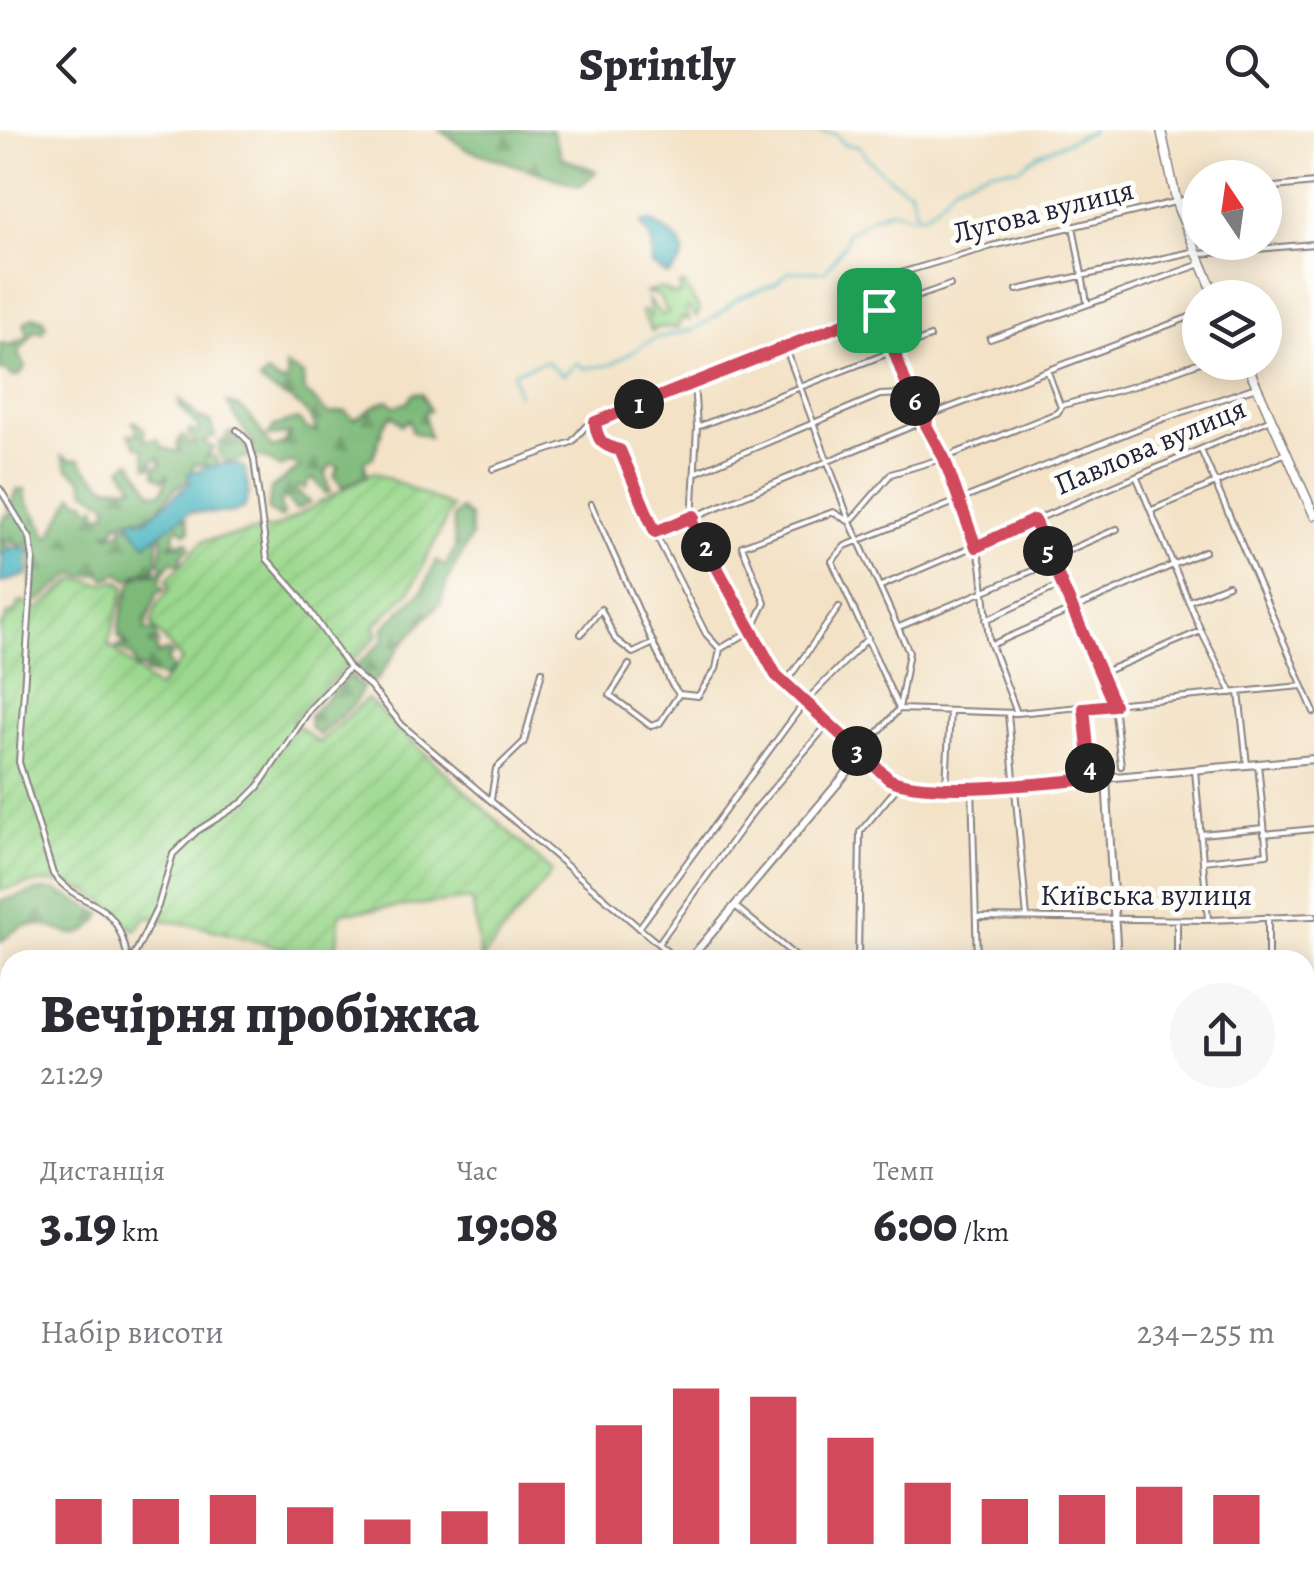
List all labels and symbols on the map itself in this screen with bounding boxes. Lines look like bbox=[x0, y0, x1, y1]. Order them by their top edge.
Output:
north arrow bbox=[1182, 160, 1282, 260]
street label: Лугова вулиця bbox=[948, 169, 1138, 253]
pin bbox=[837, 268, 922, 353]
pin: 6 bbox=[890, 376, 940, 426]
pin: 1 bbox=[614, 379, 664, 429]
street label: Павлова вулиця bbox=[1048, 388, 1252, 504]
pin: 2 bbox=[681, 522, 731, 572]
pin: 5 bbox=[1023, 526, 1073, 576]
pin: 3 bbox=[832, 726, 882, 776]
pin: 4 bbox=[1065, 743, 1115, 793]
street label: Київська вулиця bbox=[1040, 875, 1252, 915]

